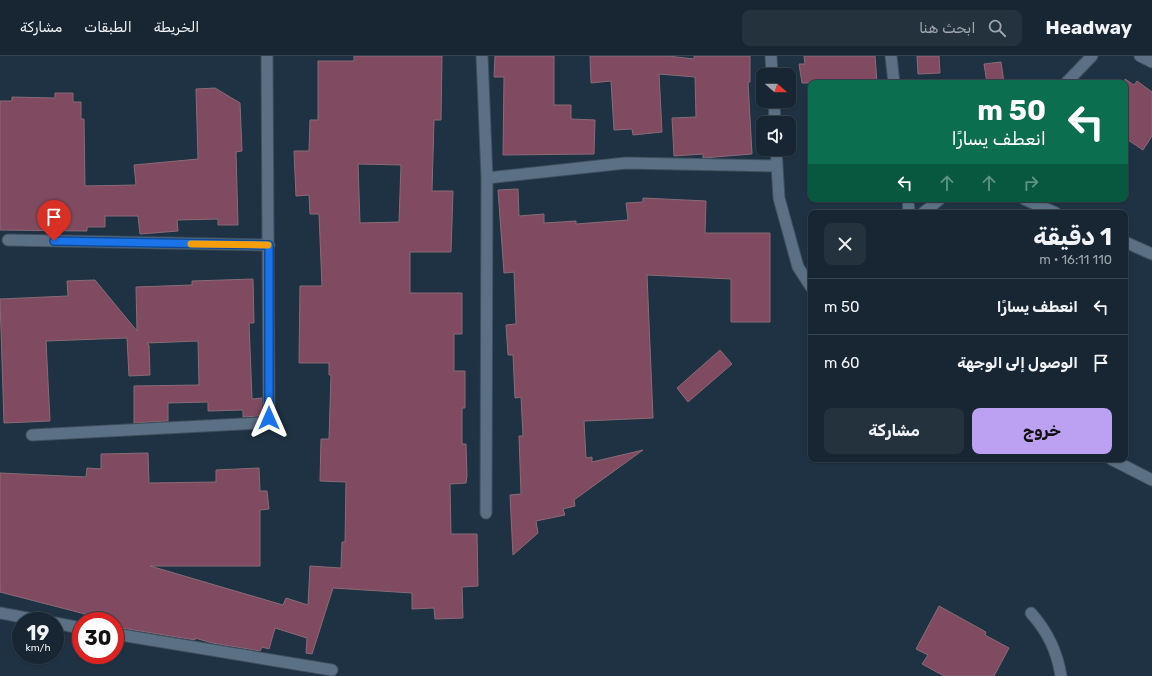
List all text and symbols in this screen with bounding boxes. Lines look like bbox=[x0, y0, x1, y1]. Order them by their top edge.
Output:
search box bbox=[742, 10, 1022, 46]
text: Headway bbox=[1046, 16, 1132, 39]
icon: search bbox=[986, 17, 1008, 39]
text: مشاركة bbox=[20, 19, 62, 36]
text: الطبقات bbox=[84, 19, 132, 36]
text: الخريطة bbox=[154, 19, 199, 36]
text: ابحث هنا bbox=[919, 19, 976, 37]
north arrow bbox=[756, 68, 796, 108]
map controls bbox=[756, 68, 796, 156]
text: 50 m bbox=[977, 94, 1046, 127]
icon: left bbox=[1060, 96, 1112, 148]
button: sound bbox=[756, 116, 796, 156]
text: انعطف يسارًا bbox=[952, 128, 1046, 150]
icon: left bbox=[894, 172, 916, 194]
icon: ahead bbox=[936, 172, 958, 194]
icon: ahead bbox=[978, 172, 1000, 194]
icon: right bbox=[1020, 172, 1042, 194]
pin bbox=[37, 200, 71, 241]
icon: arrive bbox=[43, 206, 65, 228]
button: close bbox=[824, 223, 866, 265]
text: 1 دقيقة bbox=[1033, 223, 1112, 251]
text: 110 m · 16:11 bbox=[1039, 252, 1112, 267]
icon: left bbox=[1090, 296, 1112, 318]
text: 50 m bbox=[824, 298, 859, 316]
text: انعطف يسارًا bbox=[997, 298, 1078, 316]
icon: arrive bbox=[1090, 352, 1112, 374]
text: 60 m bbox=[824, 354, 860, 372]
text: الوصول إلى الوجهة bbox=[957, 354, 1078, 372]
position arrow bbox=[248, 397, 290, 439]
button: مشاركة bbox=[824, 408, 964, 454]
button: خروج bbox=[972, 408, 1112, 454]
speed limit sign: 30 bbox=[72, 612, 124, 664]
text: 19 bbox=[27, 621, 49, 645]
text: km/h bbox=[26, 642, 50, 654]

